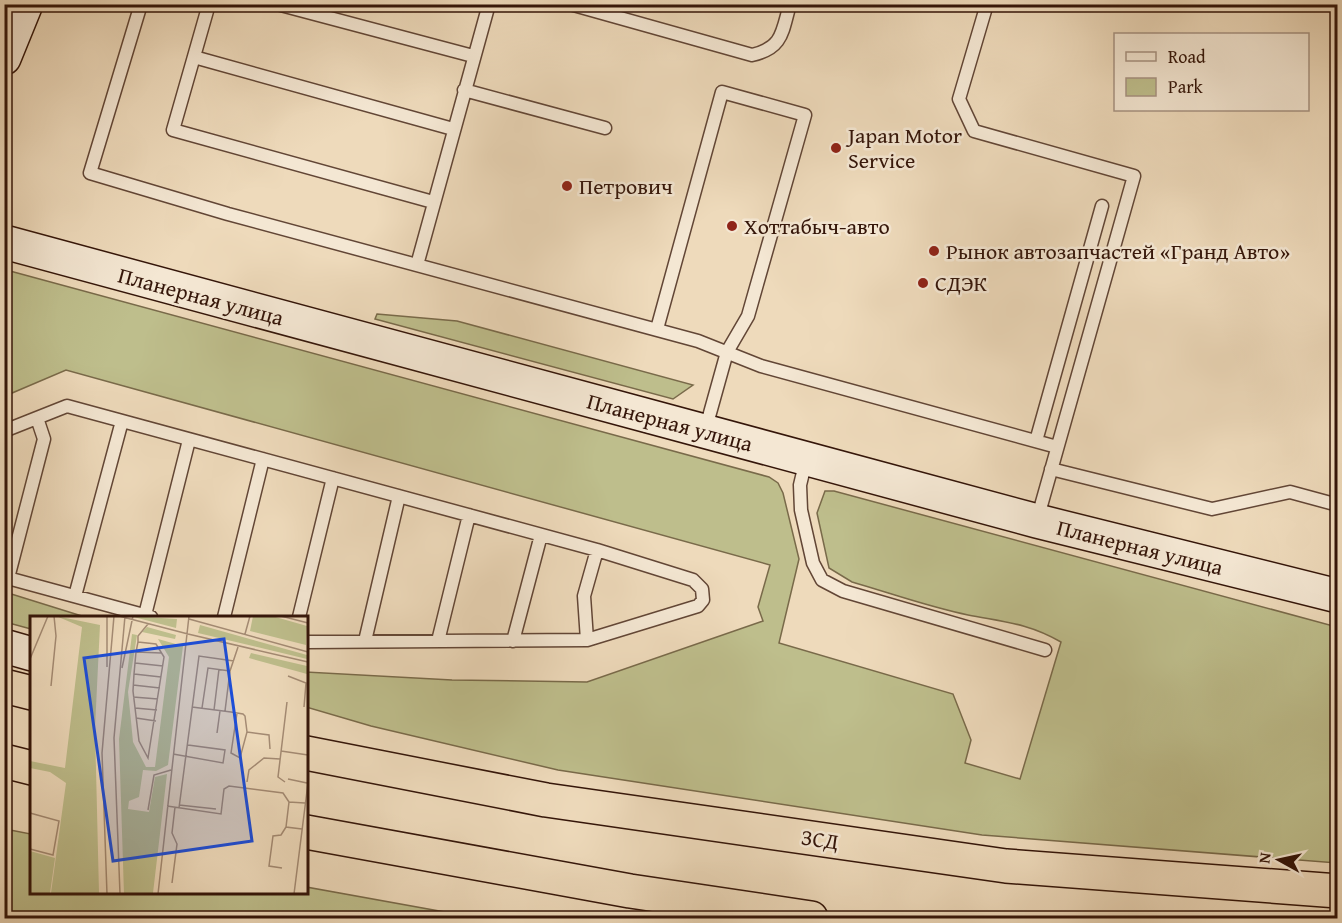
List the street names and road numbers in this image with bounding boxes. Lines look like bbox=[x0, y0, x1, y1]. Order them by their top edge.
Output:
street label: Планерная улица bbox=[115, 259, 288, 334]
street label: Планерная улица bbox=[584, 385, 757, 460]
street label: Планерная улица bbox=[1053, 511, 1227, 583]
street label: ЗСД bbox=[799, 821, 841, 857]

